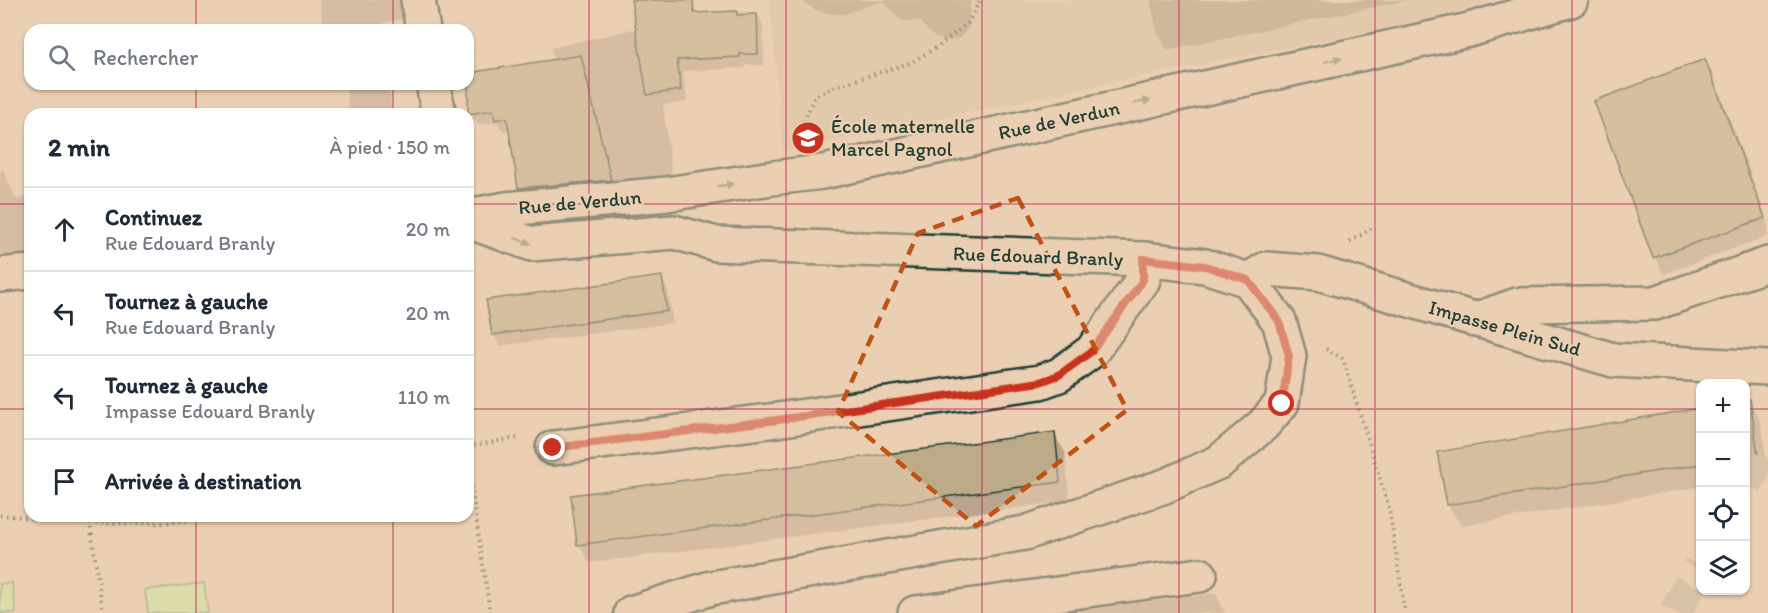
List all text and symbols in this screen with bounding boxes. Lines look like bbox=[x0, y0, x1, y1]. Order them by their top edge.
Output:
search box bbox=[24, 24, 474, 90]
icon: search bbox=[45, 41, 78, 74]
text: Rechercher bbox=[93, 44, 198, 71]
one-way arrow bbox=[1323, 54, 1342, 64]
street label: Rue de Verdun bbox=[996, 95, 1122, 145]
one-way arrow bbox=[1133, 96, 1152, 106]
place label: École maternelle Marcel Pagnol bbox=[831, 114, 975, 161]
school or university icon: École maternelle Marcel Pagnol bbox=[790, 120, 826, 156]
text: 2 min bbox=[48, 131, 110, 163]
text: À pied · 150 m bbox=[330, 135, 450, 159]
one-way arrow bbox=[715, 180, 734, 189]
street label: Rue de Verdun bbox=[517, 185, 643, 219]
text: Continuez bbox=[105, 204, 202, 231]
icon: ahead bbox=[48, 213, 81, 246]
text: 20 m bbox=[406, 217, 450, 241]
text: Rue Edouard Branly bbox=[105, 231, 275, 255]
one-way arrow bbox=[514, 237, 532, 246]
street label: Rue Edouard Branly bbox=[953, 241, 1124, 271]
text: Tournez à gauche bbox=[105, 288, 268, 315]
street label: Impasse Plein Sud bbox=[1426, 295, 1584, 361]
icon: left bbox=[48, 297, 81, 330]
text: 20 m bbox=[406, 301, 450, 325]
text: Rue Edouard Branly bbox=[105, 315, 275, 339]
text: Tournez à gauche bbox=[105, 372, 268, 399]
map controls bbox=[1696, 379, 1750, 595]
button: + bbox=[1696, 379, 1750, 433]
icon: left bbox=[48, 381, 81, 414]
text: 110 m bbox=[398, 385, 450, 409]
route start bbox=[1268, 390, 1294, 416]
text: Impasse Edouard Branly bbox=[105, 399, 315, 423]
button: − bbox=[1696, 433, 1750, 487]
route end bbox=[539, 434, 565, 460]
icon: arrive bbox=[48, 465, 81, 498]
text: Arrivée à destination bbox=[105, 468, 301, 495]
button: locate bbox=[1696, 487, 1750, 541]
button: layers bbox=[1696, 541, 1750, 595]

